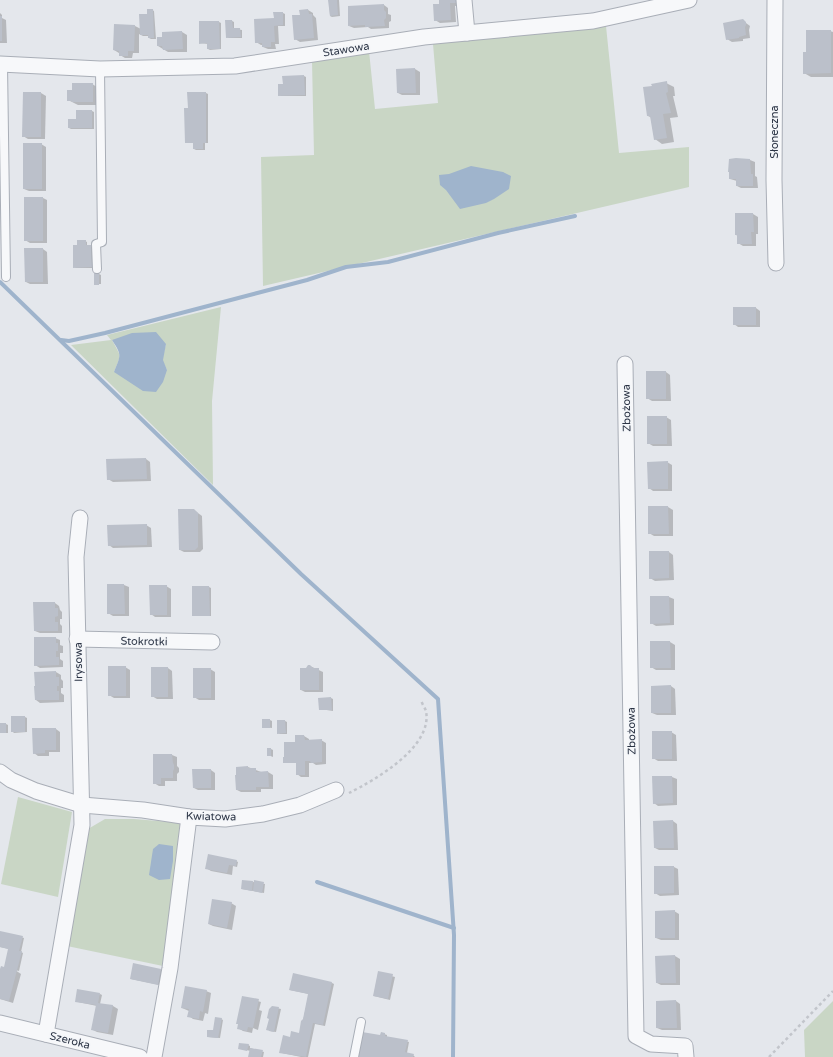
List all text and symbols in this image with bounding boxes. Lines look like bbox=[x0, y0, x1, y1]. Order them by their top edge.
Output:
street label: Stawowa bbox=[322, 39, 370, 60]
street label: Słoneczna bbox=[768, 105, 781, 159]
street label: Zbożowa bbox=[620, 384, 633, 432]
street label: Stokrotki bbox=[120, 635, 168, 648]
street label: Irysowa bbox=[72, 642, 85, 682]
street label: Zbożowa bbox=[625, 707, 638, 755]
street label: Kwiatowa bbox=[186, 810, 236, 823]
street label: Szeroka bbox=[48, 1029, 91, 1052]

